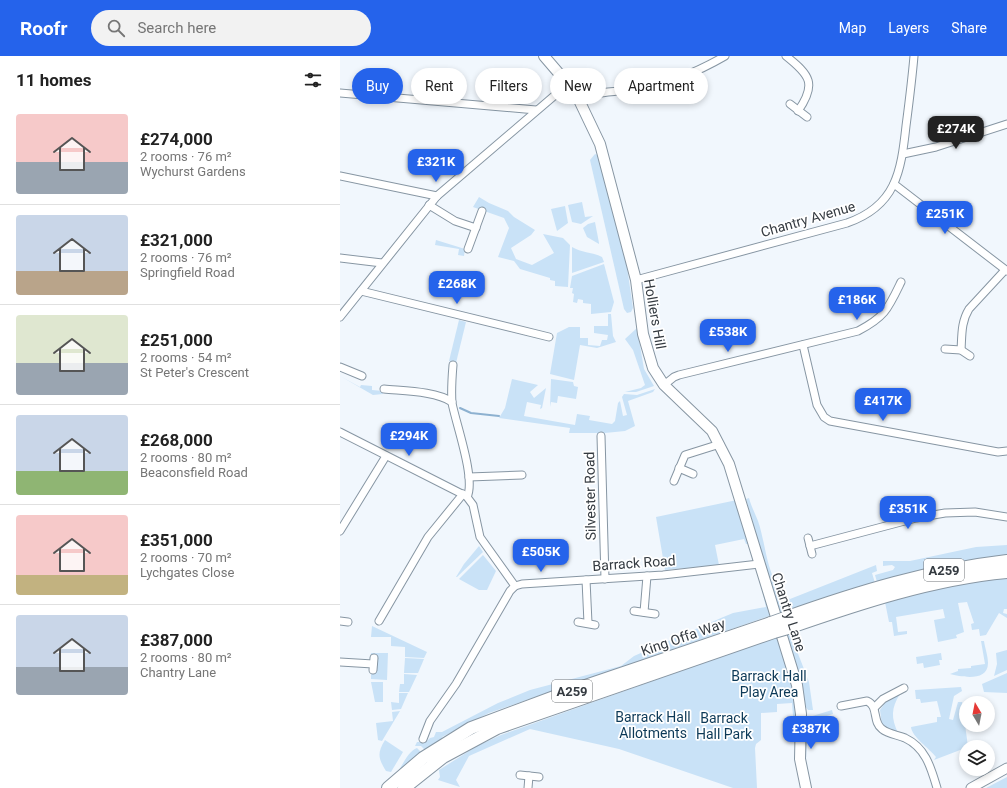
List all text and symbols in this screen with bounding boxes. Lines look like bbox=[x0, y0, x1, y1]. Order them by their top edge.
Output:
search box bbox=[91, 10, 371, 46]
text: Roofr bbox=[20, 17, 67, 40]
icon: search bbox=[105, 17, 127, 39]
text: Search here bbox=[137, 19, 216, 37]
text: Map bbox=[839, 20, 866, 36]
text: Layers bbox=[888, 20, 929, 36]
text: Share bbox=[951, 20, 987, 36]
chip: Buy bbox=[352, 68, 403, 104]
chip: Rent bbox=[411, 68, 467, 104]
chip: Filters bbox=[475, 68, 542, 104]
chip: New bbox=[550, 68, 606, 104]
chip: Apartment bbox=[614, 68, 708, 104]
icon: filters bbox=[302, 69, 324, 91]
text: 11 homes bbox=[16, 70, 92, 90]
pin: £274K bbox=[928, 116, 984, 150]
text: £274K bbox=[937, 121, 975, 136]
text: £274,000 bbox=[140, 129, 213, 149]
icon: home bbox=[48, 130, 96, 178]
text: 2 rooms · 76 m² bbox=[140, 149, 232, 164]
pin: £321K bbox=[408, 149, 464, 183]
text: £321K bbox=[417, 154, 455, 169]
text: Wychurst Gardens bbox=[140, 164, 246, 179]
street label: Chantry Avenue bbox=[759, 198, 857, 240]
pin: £251K bbox=[917, 201, 973, 235]
text: £251K bbox=[926, 206, 964, 221]
text: £321,000 bbox=[140, 230, 213, 250]
icon: home bbox=[48, 231, 96, 279]
text: 2 rooms · 76 m² bbox=[140, 250, 232, 265]
text: Springfield Road bbox=[140, 265, 235, 280]
pin: £268K bbox=[429, 271, 485, 305]
text: £268K bbox=[438, 276, 476, 291]
street label: Holliers Hill bbox=[641, 278, 669, 350]
pin: £186K bbox=[829, 287, 885, 321]
text: £186K bbox=[838, 292, 876, 307]
pin: £538K bbox=[700, 319, 756, 353]
text: £538K bbox=[709, 324, 747, 339]
text: £251,000 bbox=[140, 330, 213, 350]
icon: home bbox=[48, 331, 96, 379]
text: 2 rooms · 54 m² bbox=[140, 350, 232, 365]
text: St Peter's Crescent bbox=[140, 365, 249, 380]
pin: £417K bbox=[855, 388, 911, 422]
text: £417K bbox=[864, 393, 902, 408]
pin: £294K bbox=[381, 423, 437, 457]
text: £294K bbox=[390, 428, 428, 443]
text: £268,000 bbox=[140, 430, 213, 450]
icon: home bbox=[48, 431, 96, 479]
text: 2 rooms · 80 m² bbox=[140, 450, 232, 465]
street label: Silvester Road bbox=[581, 451, 599, 541]
text: Beaconsfield Road bbox=[140, 465, 248, 480]
pin: £351K bbox=[880, 496, 936, 530]
text: £351K bbox=[889, 501, 927, 516]
text: £351,000 bbox=[140, 530, 213, 550]
icon: home bbox=[48, 531, 96, 579]
pin: £505K bbox=[513, 539, 569, 573]
text: £505K bbox=[522, 544, 560, 559]
text: 2 rooms · 70 m² bbox=[140, 550, 232, 565]
street label: Barrack Road bbox=[592, 552, 676, 574]
road number: A259 bbox=[924, 559, 964, 581]
text: Lychgates Close bbox=[140, 565, 234, 580]
street label: Chantry Lane bbox=[769, 571, 809, 653]
street label: King Offa Way bbox=[639, 615, 728, 659]
text: £387,000 bbox=[140, 630, 213, 650]
icon: home bbox=[48, 631, 96, 679]
text: 2 rooms · 80 m² bbox=[140, 650, 232, 665]
text: Chantry Lane bbox=[140, 665, 216, 680]
park label: Barrack Hall Play Area bbox=[731, 668, 807, 700]
road number: A259 bbox=[552, 680, 592, 702]
north arrow bbox=[959, 696, 995, 732]
map controls bbox=[959, 696, 995, 776]
park label: Barrack Hall Allotments bbox=[615, 709, 691, 741]
park label: Barrack Hall Park bbox=[696, 710, 753, 742]
pin: £387K bbox=[783, 716, 839, 750]
text: £387K bbox=[792, 721, 830, 736]
button: layers bbox=[959, 740, 995, 776]

